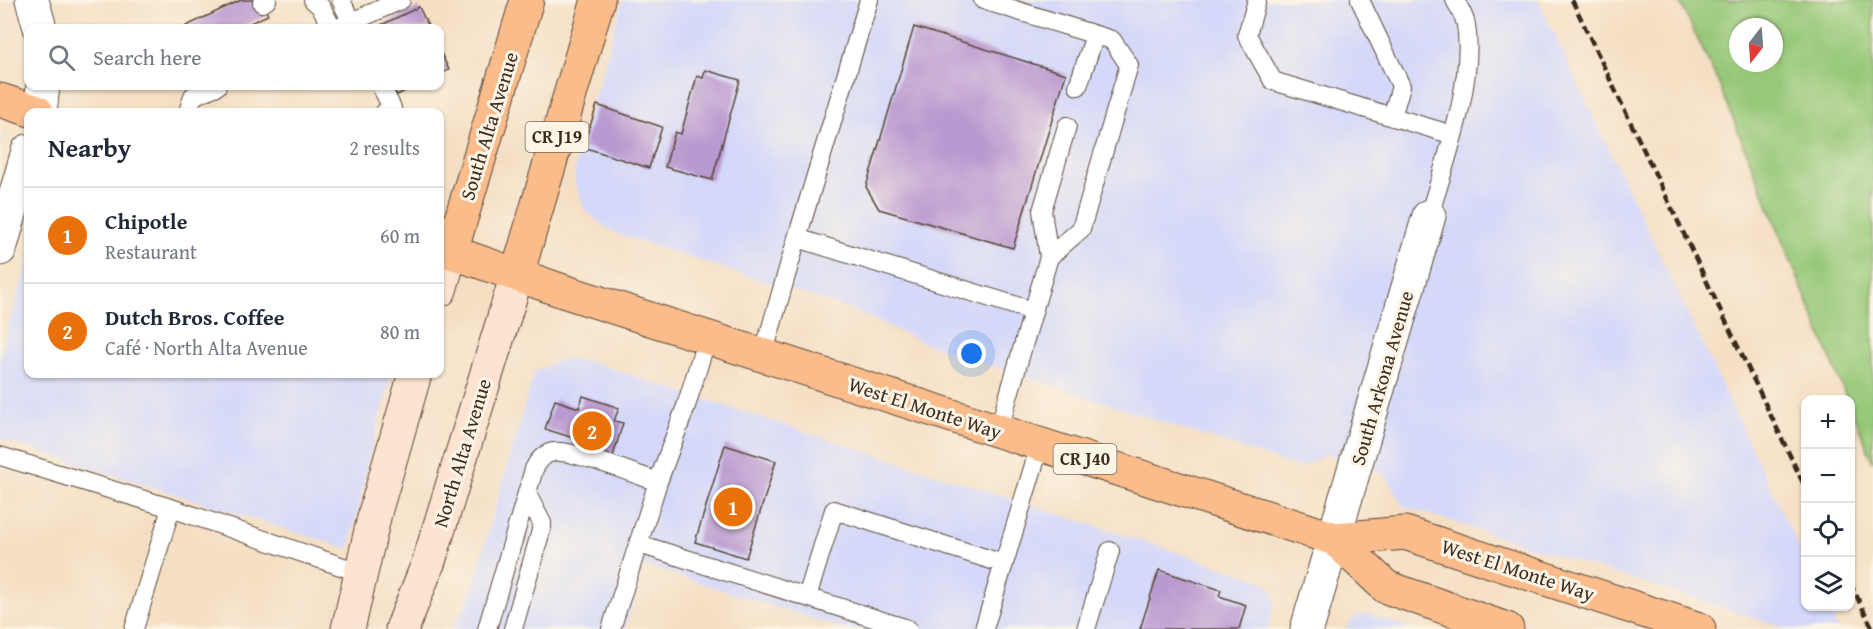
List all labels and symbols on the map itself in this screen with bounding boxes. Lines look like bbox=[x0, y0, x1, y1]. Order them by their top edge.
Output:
north arrow bbox=[1729, 18, 1783, 72]
street label: South Alta Avenue bbox=[452, 48, 525, 204]
road number: CR J19 bbox=[526, 122, 588, 152]
street label: South Arkona Avenue bbox=[1343, 287, 1420, 469]
your location bbox=[957, 339, 986, 368]
street label: West El Monte Way bbox=[845, 369, 1005, 446]
street label: North Alta Avenue bbox=[425, 375, 498, 531]
pin: 2 bbox=[572, 408, 612, 454]
road number: CR J40 bbox=[1054, 444, 1116, 474]
pin: 1 bbox=[714, 484, 752, 530]
street label: West El Monte Way bbox=[1438, 531, 1598, 608]

